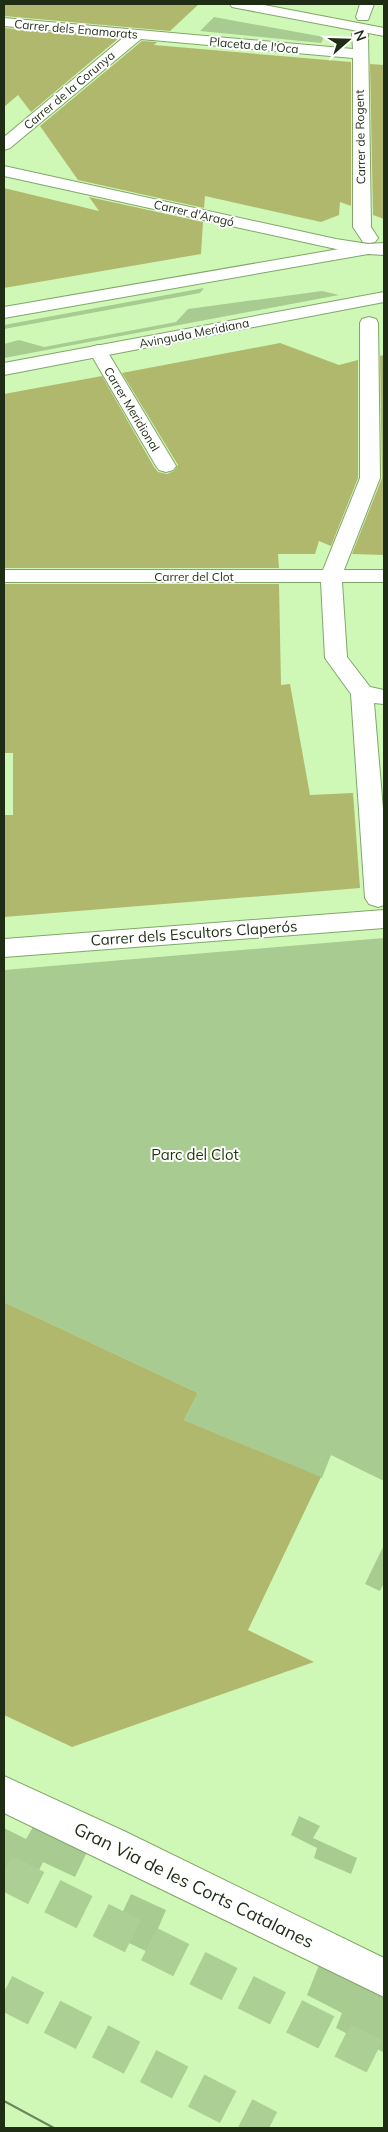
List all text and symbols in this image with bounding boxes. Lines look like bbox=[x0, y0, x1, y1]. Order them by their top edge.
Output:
north arrow bbox=[323, 15, 373, 65]
street label: Carrer dels Enamorats bbox=[14, 16, 138, 42]
text: N bbox=[350, 28, 370, 44]
street label: Placeta de l'Oca bbox=[209, 34, 299, 56]
street label: Carrer de la Corunya bbox=[20, 48, 118, 132]
street label: Carrer de Rogent bbox=[352, 90, 368, 184]
street label: Carrer d'Aragó bbox=[152, 196, 236, 230]
street label: Avinguda Meridiana bbox=[138, 315, 250, 351]
street label: Carrer Meridional bbox=[101, 364, 163, 454]
street label: Carrer del Clot bbox=[154, 569, 234, 584]
street label: Carrer dels Escultors Claperós bbox=[90, 916, 298, 950]
park label: Parc del Clot bbox=[151, 1145, 239, 1164]
street label: Gran Via de les Corts Catalanes bbox=[70, 1817, 318, 1953]

